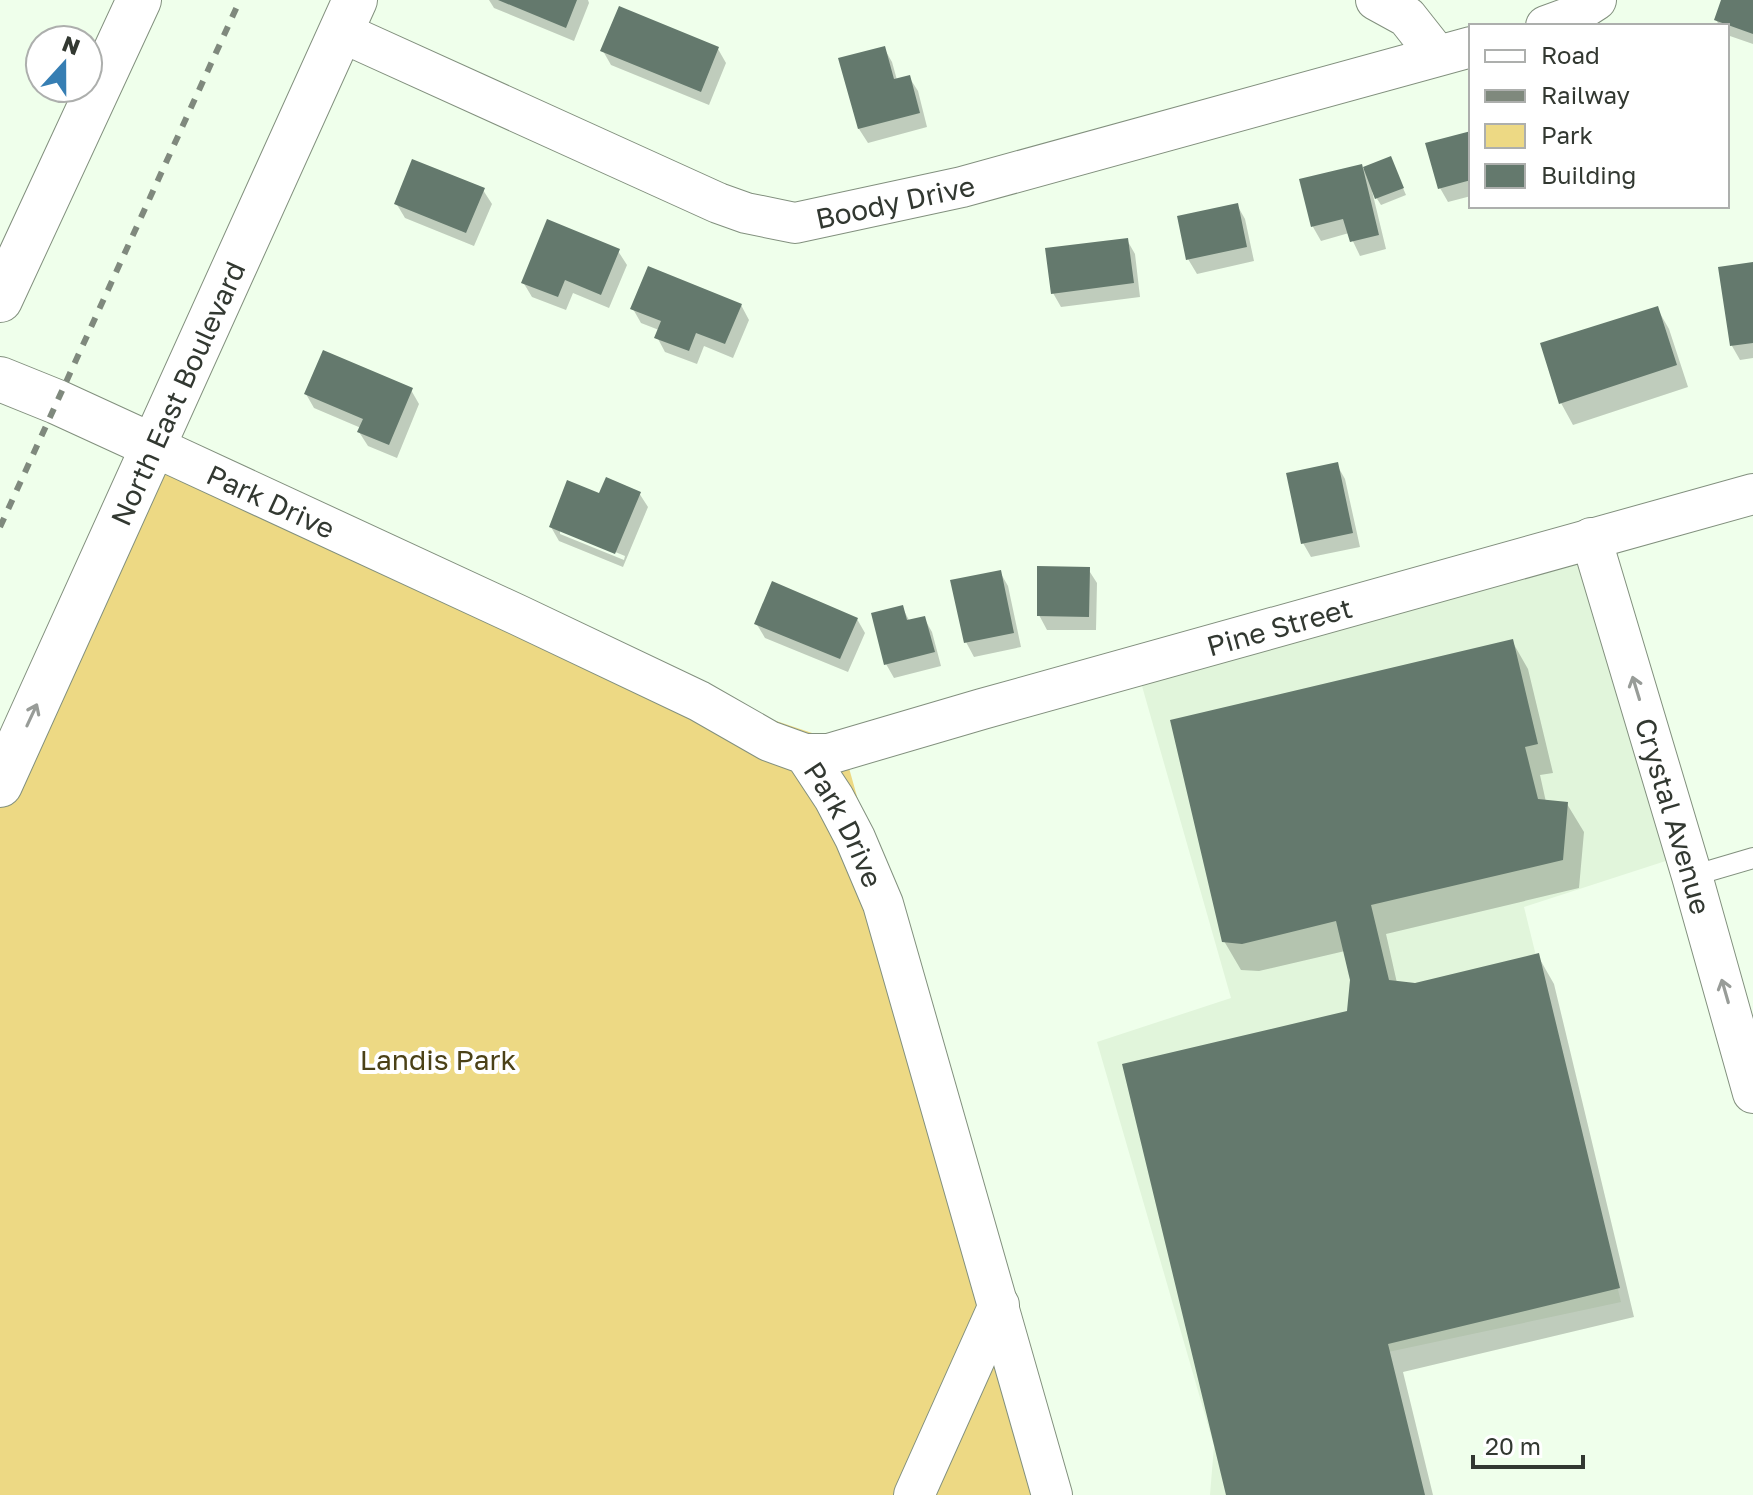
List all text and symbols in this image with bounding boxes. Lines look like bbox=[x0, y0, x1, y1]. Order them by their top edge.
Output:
north arrow bbox=[24, 24, 104, 104]
legend bbox=[1469, 24, 1729, 208]
text: N bbox=[59, 29, 84, 60]
text: Road bbox=[1541, 40, 1600, 69]
text: Railway bbox=[1541, 80, 1630, 109]
text: Park bbox=[1541, 120, 1593, 149]
text: Building bbox=[1541, 160, 1636, 189]
street label: Boody Drive bbox=[812, 168, 978, 235]
street label: North East Boulevard bbox=[103, 256, 251, 530]
street label: Park Drive bbox=[202, 457, 340, 545]
street label: Pine Street bbox=[1203, 590, 1356, 662]
one-way arrow bbox=[1628, 676, 1642, 701]
one-way arrow bbox=[26, 703, 41, 727]
street label: Crystal Avenue bbox=[1629, 714, 1718, 918]
street label: Park Drive bbox=[798, 755, 890, 892]
one-way arrow bbox=[1716, 979, 1731, 1005]
park label: Landis Park bbox=[360, 1043, 516, 1076]
scale bar bbox=[1473, 1419, 1583, 1469]
text: 20 m bbox=[1485, 1431, 1541, 1460]

